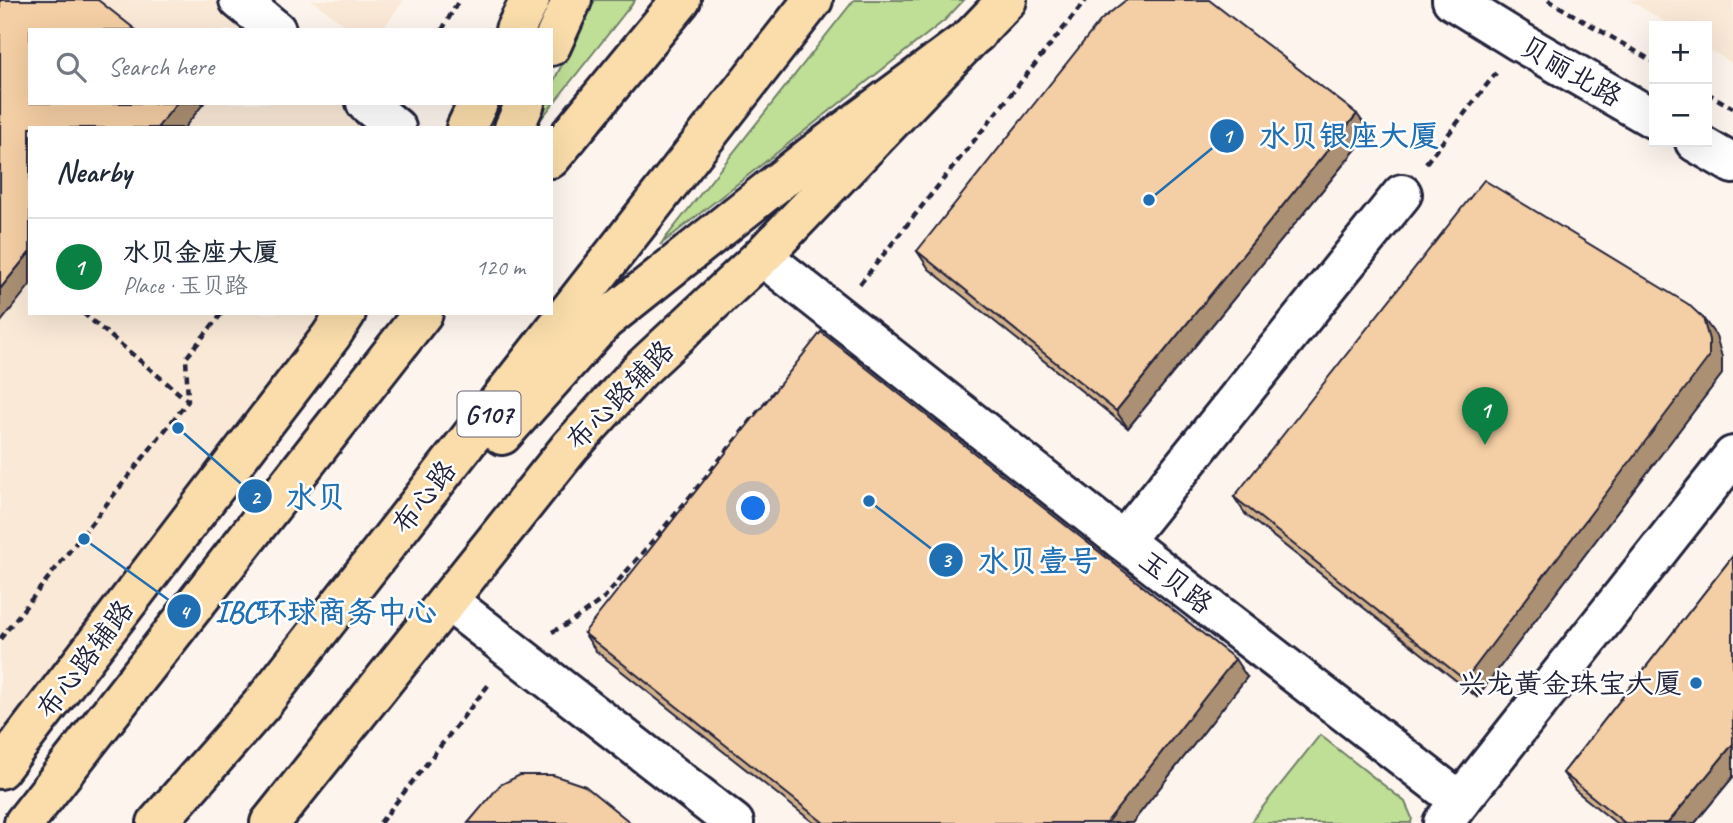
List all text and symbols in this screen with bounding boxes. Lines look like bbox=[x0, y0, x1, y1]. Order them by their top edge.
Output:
map controls bbox=[1649, 21, 1712, 147]
button: + bbox=[1649, 21, 1712, 84]
search box bbox=[28, 28, 553, 105]
street label: 贝丽北路 bbox=[1514, 28, 1628, 114]
icon: search bbox=[52, 48, 90, 86]
text: Search here bbox=[108, 50, 214, 83]
button: − bbox=[1649, 84, 1712, 147]
callout: 水贝银座大厦 bbox=[1210, 110, 1453, 161]
text: 水贝银座大厦 bbox=[1259, 117, 1439, 155]
text: 1 bbox=[1222, 123, 1234, 149]
text: Nearby bbox=[56, 153, 132, 191]
text: 水贝金座大厦 bbox=[123, 236, 279, 269]
text: 1 bbox=[74, 253, 84, 282]
text: 120 m bbox=[476, 253, 525, 282]
text: Place · 玉贝路 bbox=[123, 271, 248, 300]
street label: 布心路辅路 bbox=[559, 332, 681, 458]
pin: 1 bbox=[1462, 387, 1508, 445]
road number: G107 bbox=[458, 392, 520, 436]
street label: 布心路 bbox=[384, 453, 464, 541]
callout: 水贝 bbox=[237, 471, 360, 522]
text: 水贝 bbox=[286, 478, 346, 516]
text: 2 bbox=[250, 484, 262, 510]
your location bbox=[736, 491, 770, 525]
callout: 水贝壹号 bbox=[929, 535, 1112, 586]
text: 水贝壹号 bbox=[978, 542, 1098, 580]
street label: 玉贝路 bbox=[1132, 542, 1220, 622]
text: 3 bbox=[941, 547, 953, 573]
callout: IBC环球商务中心 bbox=[166, 586, 451, 637]
street label: 布心路辅路 bbox=[29, 593, 141, 725]
text: IBC环球商务中心 bbox=[215, 593, 437, 631]
text: 4 bbox=[179, 599, 191, 625]
place label: 兴龙黄金珠宝大厦 bbox=[1458, 666, 1682, 701]
marker: 兴龙黄金珠宝大厦 bbox=[1688, 675, 1704, 691]

